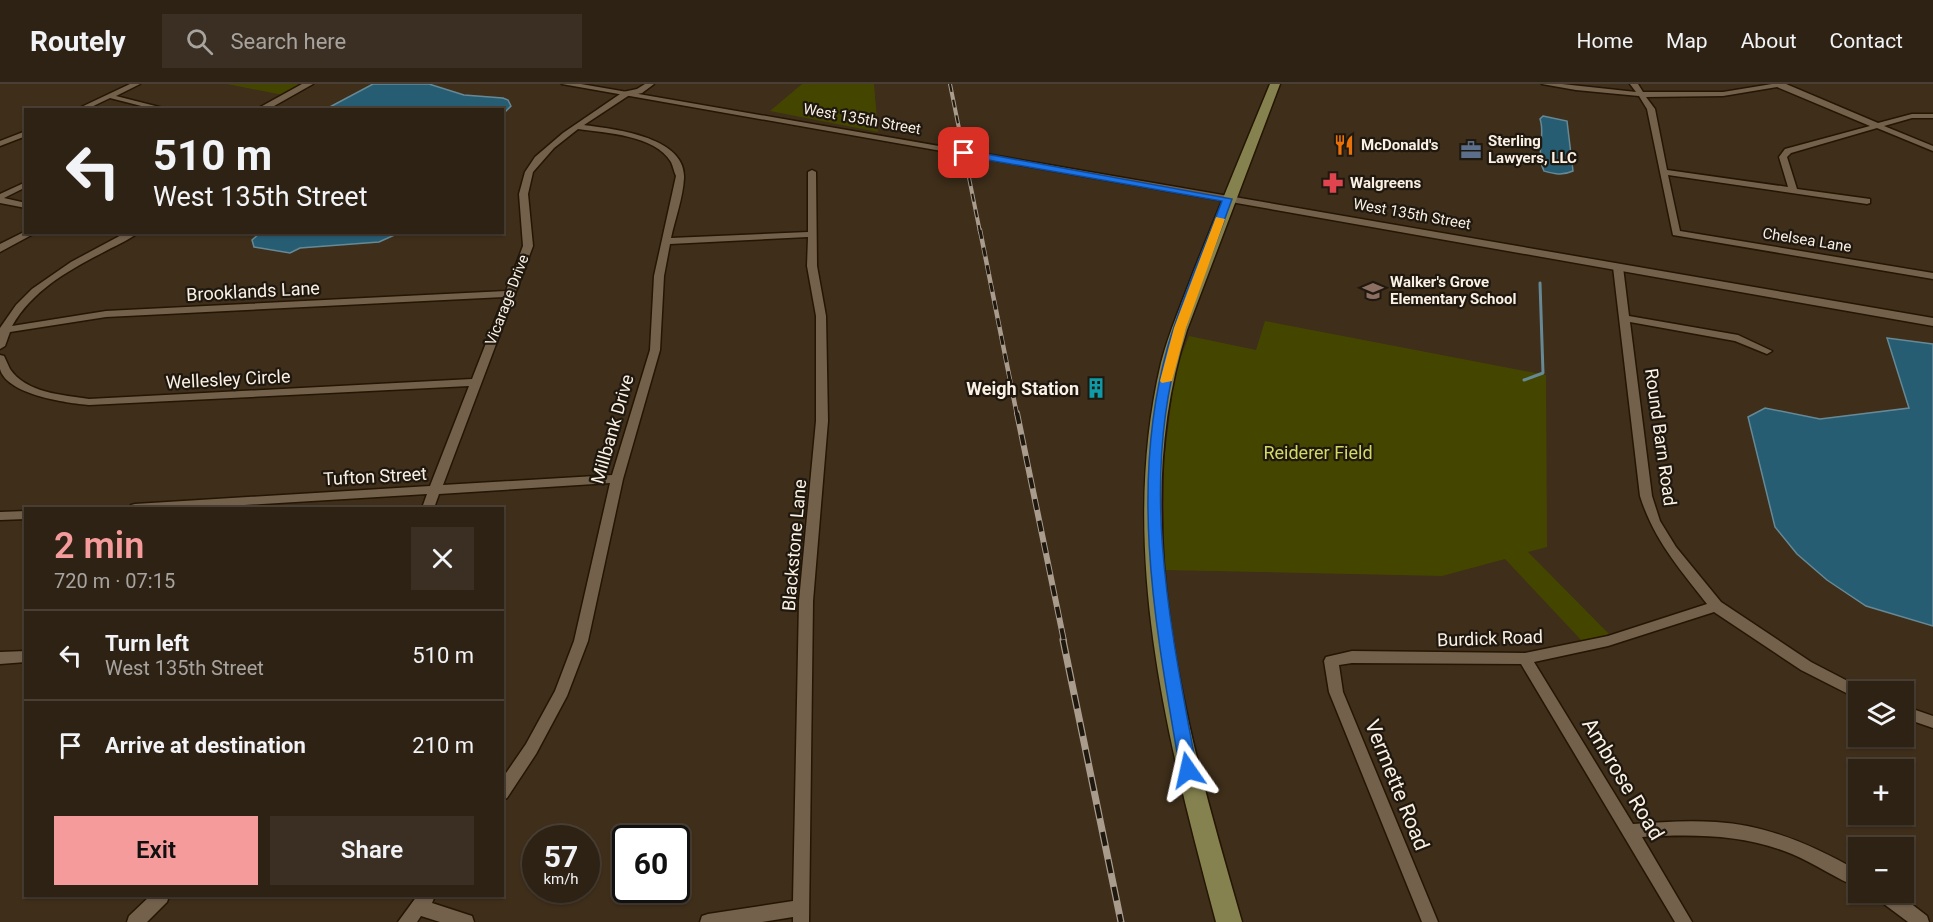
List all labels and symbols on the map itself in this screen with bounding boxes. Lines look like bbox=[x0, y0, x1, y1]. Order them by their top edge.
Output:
street label: West 135th Street bbox=[802, 100, 922, 138]
pin bbox=[938, 127, 989, 178]
place label: Sterling Lawyers, LLC bbox=[1488, 132, 1577, 167]
restaurant icon: McDonald's bbox=[1332, 133, 1356, 157]
place label: McDonald's bbox=[1361, 136, 1439, 154]
office icon: Sterling Lawyers, LLC bbox=[1459, 138, 1483, 162]
pharmacy icon: Walgreens bbox=[1321, 171, 1345, 195]
place label: Walgreens bbox=[1350, 174, 1421, 192]
street label: West 135th Street bbox=[1352, 195, 1472, 233]
street label: Chelsea Lane bbox=[1761, 224, 1853, 256]
street label: Vicarage Drive bbox=[481, 252, 533, 348]
place label: Walker's Grove Elementary School bbox=[1390, 273, 1516, 308]
street label: Brooklands Lane bbox=[186, 277, 320, 305]
school or university icon: Walker's Grove Elementary School bbox=[1361, 279, 1385, 303]
street label: Wellesley Circle bbox=[165, 365, 291, 393]
street label: Round Barn Road bbox=[1641, 367, 1681, 507]
street label: Millbank Drive bbox=[586, 372, 638, 486]
building icon: Weigh Station bbox=[1084, 376, 1108, 400]
place label: Weigh Station bbox=[966, 378, 1079, 399]
park label: Reiderer Field bbox=[1263, 442, 1373, 463]
street label: Tufton Street bbox=[323, 463, 428, 489]
street label: Blackstone Lane bbox=[778, 478, 810, 612]
street label: Burdick Road bbox=[1437, 626, 1543, 650]
street label: Ambrose Road bbox=[1577, 714, 1669, 844]
street label: Vermette Road bbox=[1360, 716, 1434, 854]
position arrow bbox=[1156, 738, 1220, 802]
speed limit sign: 60 bbox=[612, 825, 690, 903]

